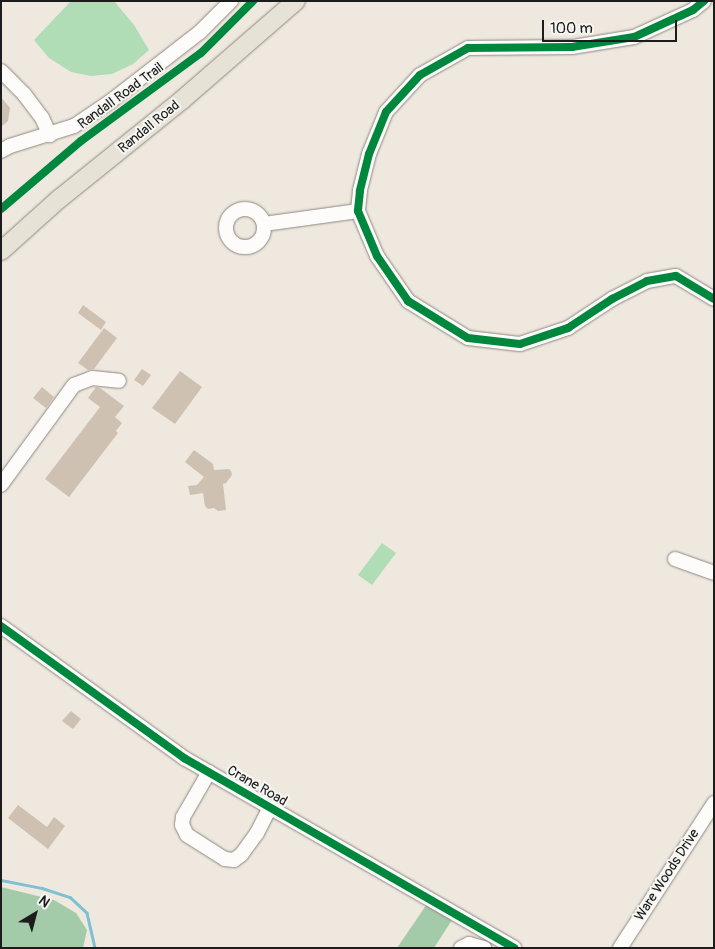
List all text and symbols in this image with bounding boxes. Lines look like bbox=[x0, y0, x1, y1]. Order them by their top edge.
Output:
scale bar bbox=[545, 10, 680, 42]
text: 100 m bbox=[550, 19, 593, 38]
street label: Randall Road Trail bbox=[75, 59, 167, 133]
street label: Randall Road bbox=[115, 97, 183, 157]
street label: Crane Road bbox=[224, 762, 290, 810]
street label: Ware Woods Drive bbox=[631, 826, 703, 924]
north arrow bbox=[10, 889, 60, 939]
text: N bbox=[35, 892, 53, 911]

